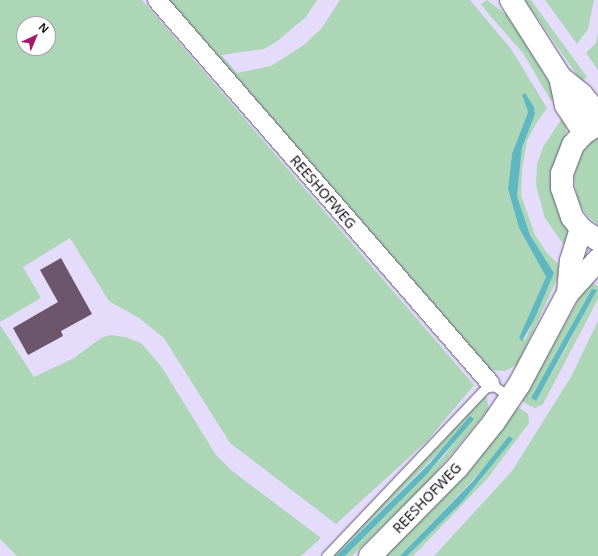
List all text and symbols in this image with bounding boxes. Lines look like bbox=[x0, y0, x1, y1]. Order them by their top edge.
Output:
north arrow bbox=[16, 16, 56, 56]
text: N bbox=[36, 19, 52, 36]
street label: REESHOFWEG bbox=[287, 152, 359, 232]
street label: REESHOFWEG bbox=[389, 459, 465, 537]

